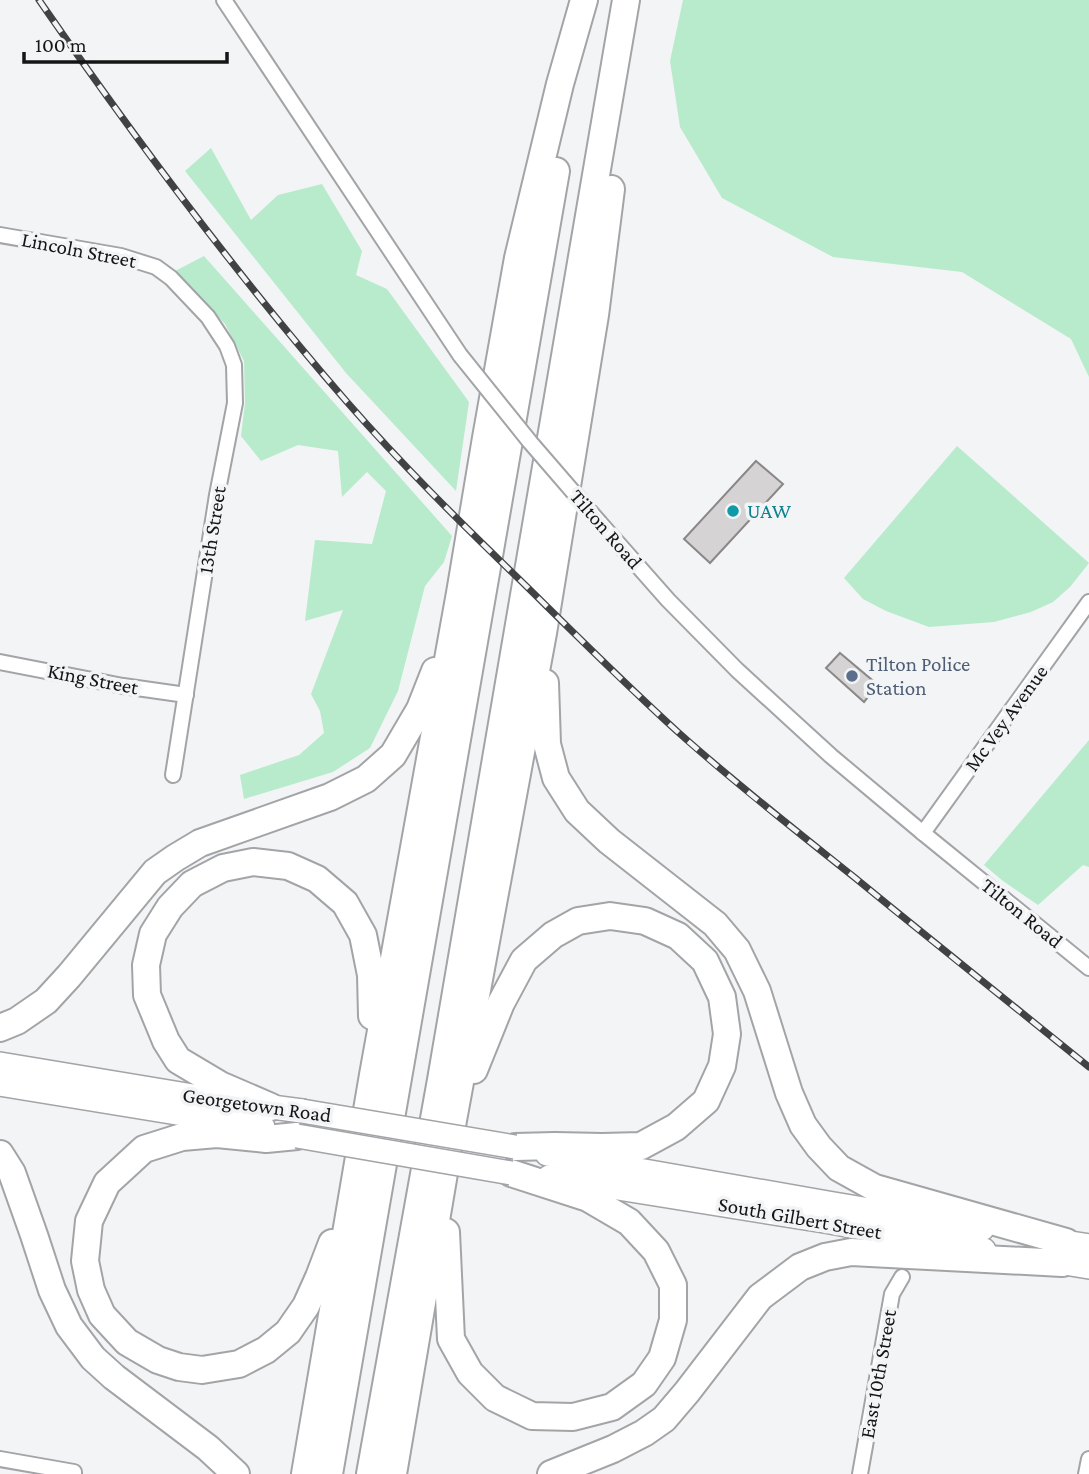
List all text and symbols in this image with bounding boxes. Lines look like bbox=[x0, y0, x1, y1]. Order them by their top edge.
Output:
scale bar bbox=[24, 21, 228, 65]
text: 100 m bbox=[35, 33, 87, 57]
street label: Lincoln Street bbox=[20, 227, 139, 273]
street label: 13th Street bbox=[193, 483, 231, 575]
street label: Tilton Road bbox=[565, 484, 647, 574]
place label: UAW bbox=[747, 499, 792, 523]
marker: UAW bbox=[725, 503, 741, 519]
place label: Tilton Police Station bbox=[866, 652, 970, 700]
street label: King Street bbox=[45, 658, 142, 700]
street label: Mc Vey Avenue bbox=[959, 660, 1053, 776]
marker: Tilton Police Station bbox=[844, 668, 860, 684]
street label: Tilton Road bbox=[977, 873, 1067, 953]
street label: Georgetown Road bbox=[181, 1083, 333, 1127]
street label: South Gilbert Street bbox=[716, 1192, 885, 1244]
street label: East 10th Street bbox=[855, 1307, 901, 1440]

